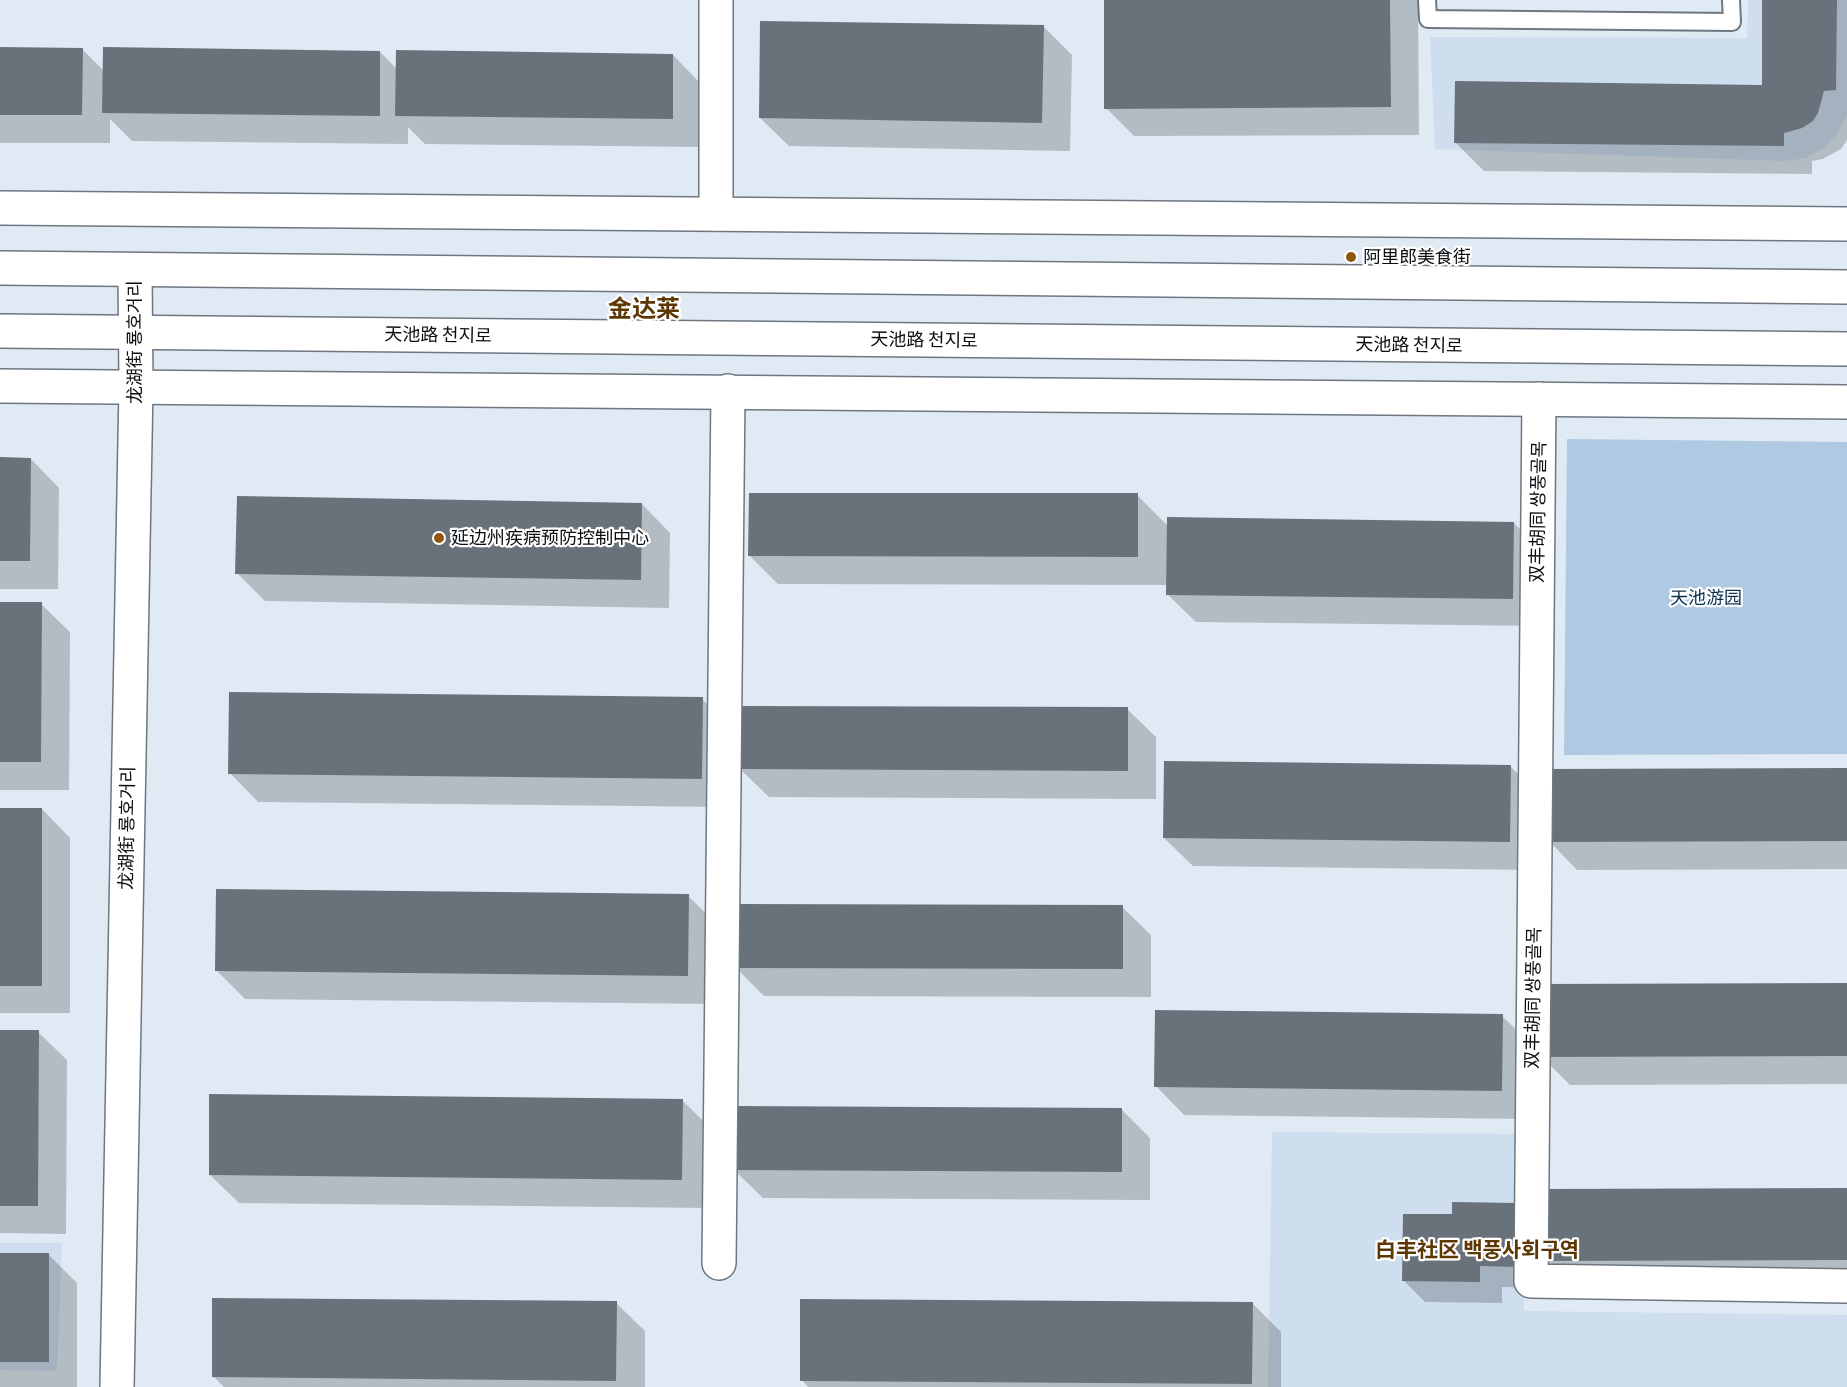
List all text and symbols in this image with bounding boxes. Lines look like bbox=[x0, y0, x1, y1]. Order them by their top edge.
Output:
place label: 阿里郎美食街 bbox=[1363, 246, 1471, 268]
marker: 阿里郎美食街 bbox=[1344, 250, 1358, 264]
street label: 龙湖街 룡호거리 bbox=[124, 280, 146, 404]
district label: 金达莱 bbox=[608, 295, 680, 323]
street label: 天池路 천지로 bbox=[384, 323, 492, 347]
street label: 天池路 천지로 bbox=[870, 328, 978, 352]
street label: 天池路 천지로 bbox=[1355, 333, 1463, 357]
street label: 双丰胡同 쌍풍골목 bbox=[1526, 441, 1550, 583]
place label: 延边州疾病预防控制中心 bbox=[451, 527, 649, 549]
marker: 延边州疾病预防控制中心 bbox=[432, 531, 446, 545]
park label: 天池游园 bbox=[1670, 587, 1742, 609]
street label: 龙湖街 룡호거리 bbox=[115, 766, 139, 890]
street label: 双丰胡同 쌍풍골목 bbox=[1521, 927, 1545, 1069]
district label: 白丰社区 백풍사회구역 bbox=[1375, 1237, 1579, 1263]

